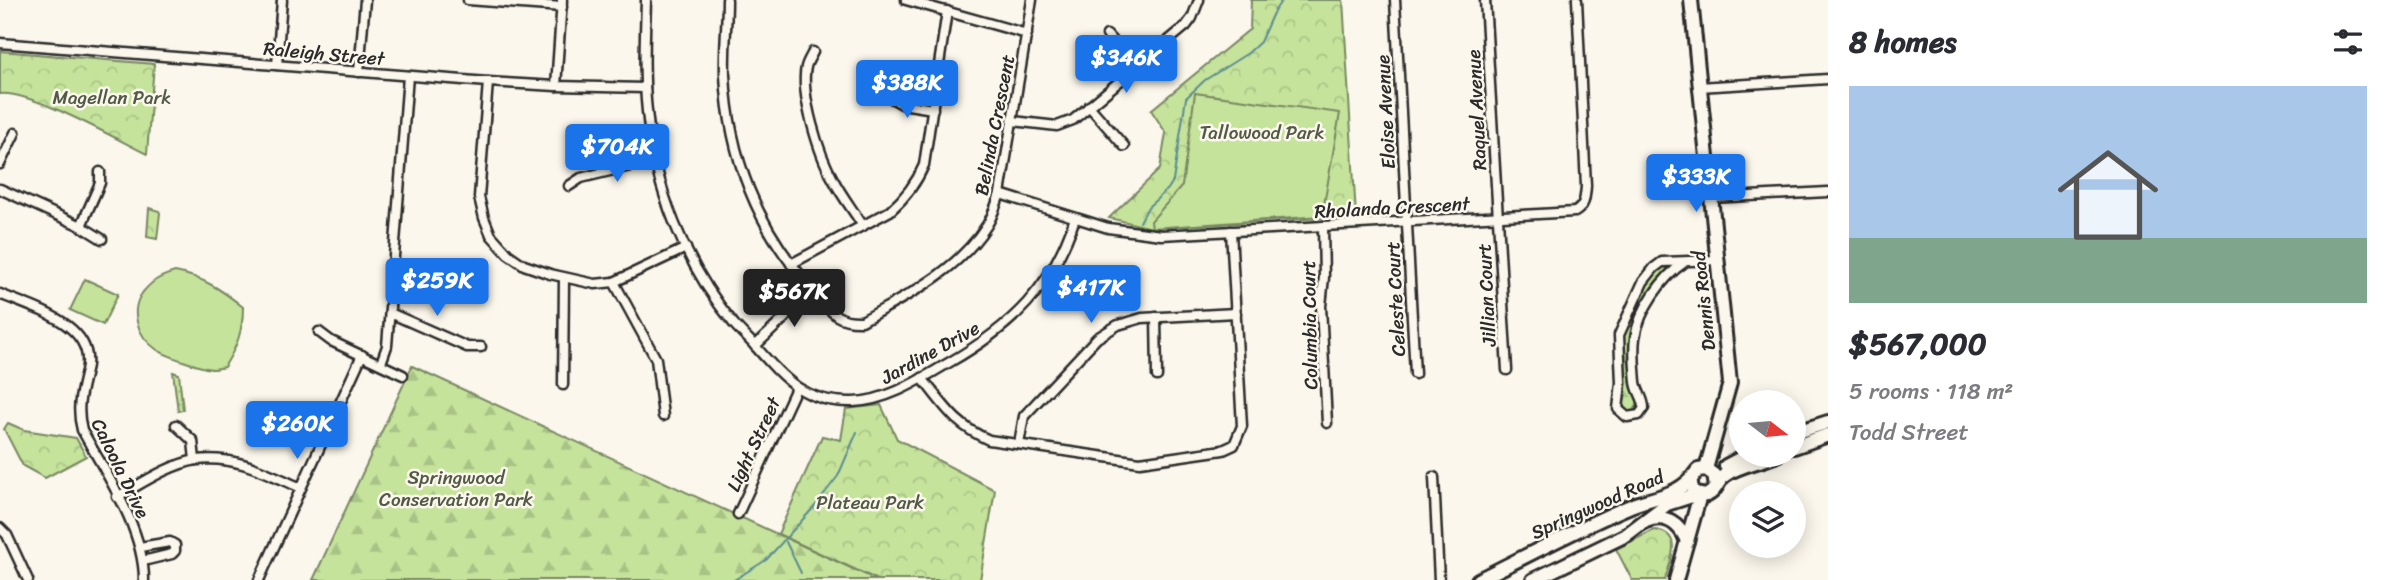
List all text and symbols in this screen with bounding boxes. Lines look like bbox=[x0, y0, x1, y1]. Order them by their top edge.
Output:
text: 8 homes bbox=[1849, 15, 1957, 69]
icon: filters bbox=[2329, 23, 2367, 61]
street label: Raleigh Street bbox=[262, 32, 387, 75]
pin: $346K bbox=[1077, 36, 1175, 95]
text: $346K bbox=[1091, 37, 1161, 78]
street label: Raquel Avenue bbox=[1457, 49, 1496, 171]
street label: Belinda Crescent bbox=[965, 52, 1024, 198]
street label: Eloise Avenue bbox=[1366, 54, 1405, 170]
pin: $388K bbox=[858, 60, 956, 120]
text: $388K bbox=[872, 62, 942, 103]
park label: Magellan Park bbox=[53, 81, 171, 114]
park label: Tallowood Park bbox=[1200, 116, 1324, 149]
pin: $704K bbox=[568, 124, 666, 184]
text: $704K bbox=[581, 126, 653, 167]
icon: home bbox=[2045, 132, 2171, 258]
pin: $333K bbox=[1647, 154, 1745, 214]
text: $333K bbox=[1662, 156, 1730, 197]
street label: Rholanda Crescent bbox=[1314, 187, 1472, 228]
street label: Celeste Court bbox=[1376, 241, 1415, 357]
street label: Jillian Court bbox=[1467, 243, 1506, 348]
street label: Dennis Road bbox=[1682, 247, 1725, 352]
pin: $259K bbox=[388, 258, 486, 318]
text: $259K bbox=[402, 260, 472, 301]
street label: Columbia Court bbox=[1292, 260, 1327, 390]
pin: $417K bbox=[1042, 266, 1140, 325]
text: $417K bbox=[1058, 267, 1124, 308]
pin: $567K bbox=[745, 270, 843, 329]
text: $567K bbox=[759, 271, 829, 312]
street label: Jardine Drive bbox=[874, 311, 986, 394]
text: $567,000 bbox=[1849, 317, 1987, 371]
text: 5 rooms · 118 m² bbox=[1849, 371, 2013, 412]
street label: Light Street bbox=[717, 390, 790, 497]
north arrow bbox=[1729, 390, 1806, 467]
map controls bbox=[1729, 390, 1806, 558]
pin: $260K bbox=[248, 402, 346, 461]
text: $260K bbox=[262, 403, 332, 444]
street label: Caloola Drive bbox=[82, 412, 159, 524]
text: Todd Street bbox=[1849, 412, 1968, 453]
street label: Springwood Road bbox=[1525, 460, 1671, 549]
park label: Springwood Conservation Park bbox=[379, 461, 533, 516]
button: layers bbox=[1729, 481, 1806, 558]
park label: Plateau Park bbox=[816, 486, 924, 519]

